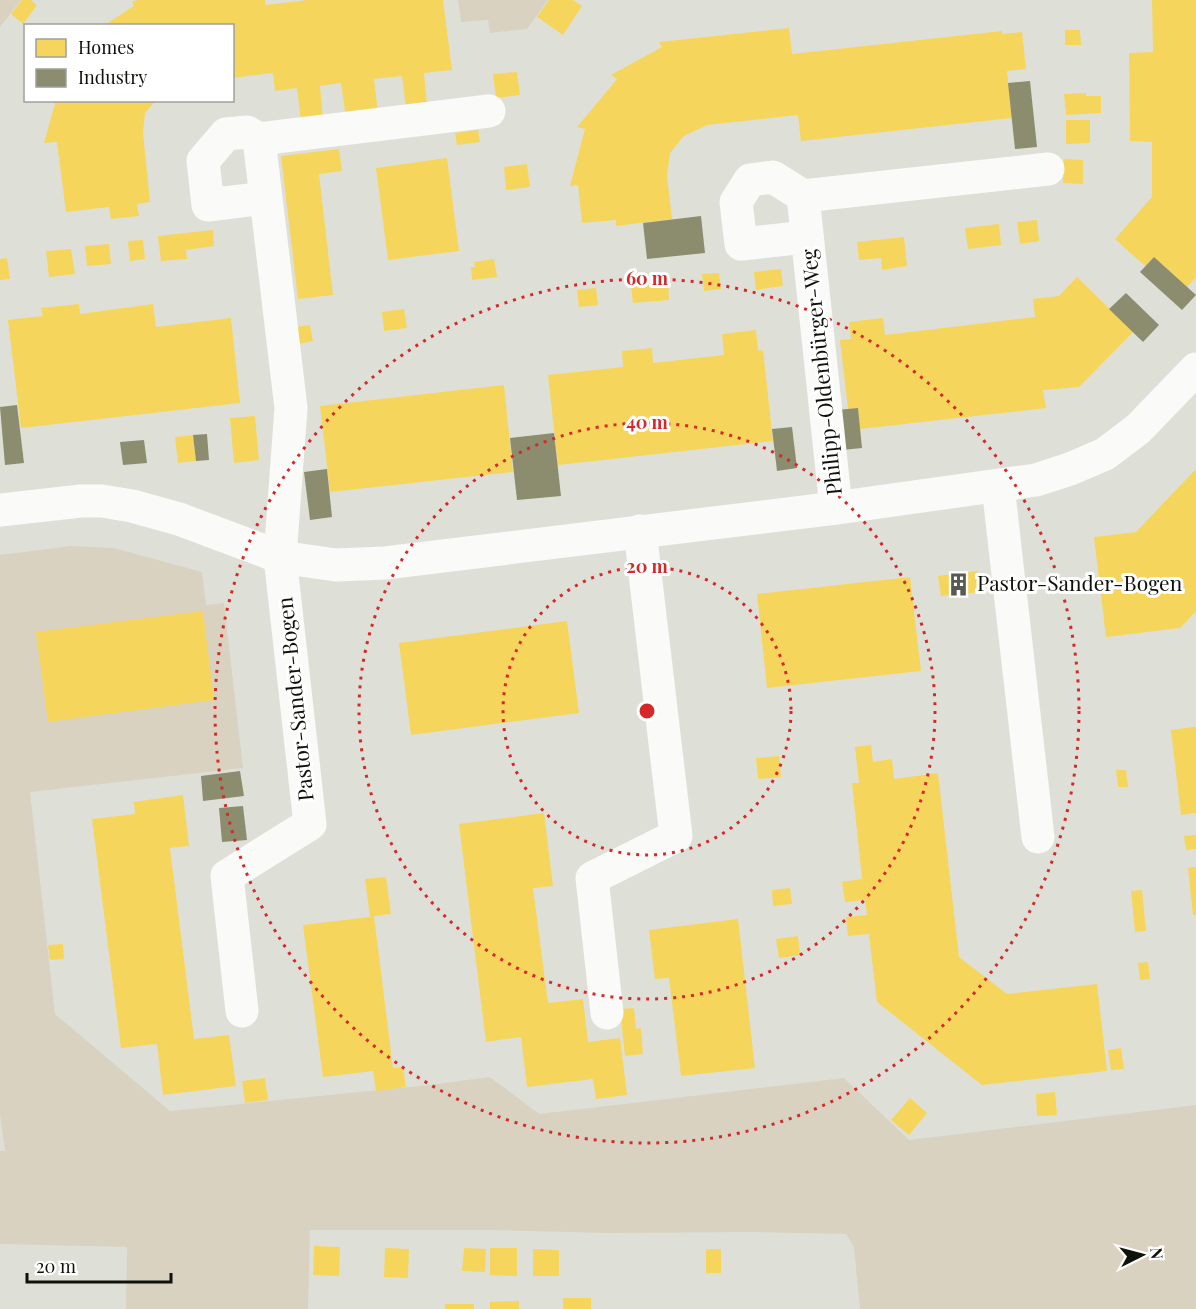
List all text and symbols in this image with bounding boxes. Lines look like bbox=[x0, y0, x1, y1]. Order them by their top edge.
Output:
legend bbox=[24, 24, 234, 102]
text: Homes bbox=[78, 35, 134, 59]
text: Industry bbox=[78, 65, 147, 89]
street label: Philipp-Oldenbürger-Weg bbox=[793, 248, 847, 497]
text: 60 m bbox=[626, 266, 669, 290]
text: 40 m bbox=[626, 410, 669, 434]
text: 20 m bbox=[626, 554, 668, 578]
place label: Pastor-Sander-Bogen bbox=[977, 568, 1183, 596]
building icon: Pastor-Sander-Bogen bbox=[946, 571, 972, 597]
street label: Pastor-Sander-Bogen bbox=[269, 595, 319, 803]
centre of rings bbox=[637, 701, 657, 721]
north arrow bbox=[1112, 1225, 1172, 1285]
scale bar bbox=[27, 1246, 171, 1284]
text: N bbox=[1146, 1247, 1169, 1261]
text: 20 m bbox=[36, 1254, 76, 1278]

